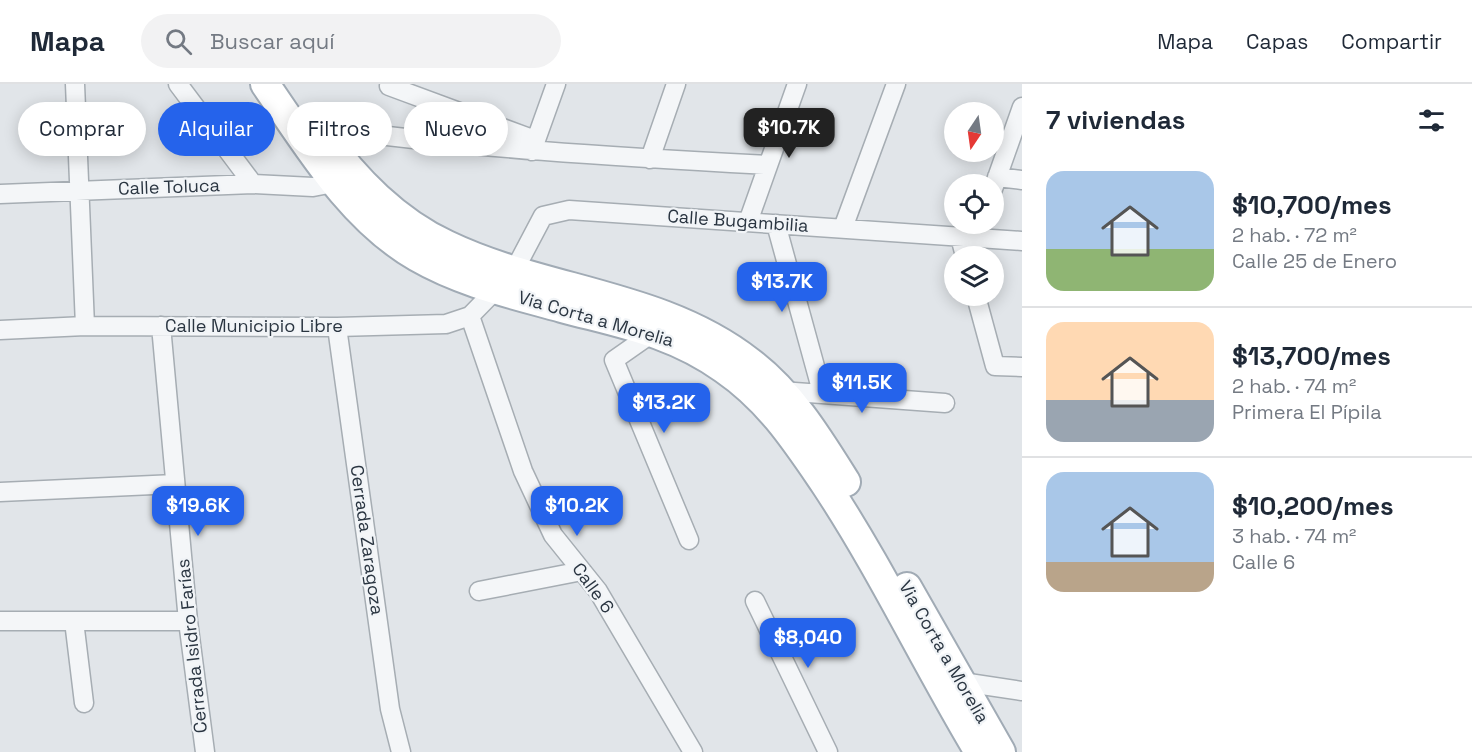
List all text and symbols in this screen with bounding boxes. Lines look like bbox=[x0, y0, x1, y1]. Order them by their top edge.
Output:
search box bbox=[141, 14, 561, 68]
text: Mapa bbox=[30, 23, 105, 59]
icon: search bbox=[162, 25, 195, 58]
text: Buscar aquí bbox=[210, 27, 335, 55]
text: Mapa bbox=[1157, 28, 1213, 55]
text: Capas bbox=[1246, 28, 1308, 55]
text: Compartir bbox=[1341, 28, 1442, 55]
chip: Comprar bbox=[18, 102, 146, 156]
chip: Alquilar bbox=[158, 102, 275, 156]
chip: Filtros bbox=[287, 102, 392, 156]
chip: Nuevo bbox=[404, 102, 508, 156]
north arrow bbox=[944, 102, 1004, 162]
map controls bbox=[944, 102, 1004, 306]
text: 7 viviendas bbox=[1046, 103, 1186, 137]
icon: filters bbox=[1415, 104, 1448, 137]
pin: $10.7K bbox=[740, 108, 838, 159]
text: $10.7K bbox=[758, 114, 820, 140]
street label: Calle Toluca bbox=[118, 173, 220, 200]
button: locate bbox=[944, 174, 1004, 234]
text: $10,700/mes bbox=[1232, 188, 1392, 222]
icon: home bbox=[1094, 195, 1166, 267]
street label: Calle Bugambilia bbox=[667, 204, 809, 237]
text: 2 hab. · 72 m² bbox=[1232, 222, 1357, 248]
button: layers bbox=[944, 246, 1004, 306]
text: Calle 25 de Enero bbox=[1232, 248, 1397, 274]
pin: $13.7K bbox=[733, 262, 831, 313]
text: $13.7K bbox=[751, 268, 813, 294]
street label: Via Corta a Morelia bbox=[516, 285, 677, 352]
street label: Calle Municipio Libre bbox=[165, 314, 343, 337]
text: $13,700/mes bbox=[1232, 339, 1391, 373]
icon: home bbox=[1094, 346, 1166, 418]
pin: $11.5K bbox=[813, 363, 911, 414]
text: $11.5K bbox=[832, 369, 892, 395]
text: 2 hab. · 74 m² bbox=[1232, 373, 1356, 399]
pin: $13.2K bbox=[615, 383, 713, 434]
text: $13.2K bbox=[632, 389, 696, 415]
text: Primera El Pípila bbox=[1232, 399, 1382, 425]
street label: Cerrada Zaragoza bbox=[346, 463, 389, 617]
pin: $19.6K bbox=[149, 486, 247, 537]
pin: $10.2K bbox=[528, 486, 626, 537]
text: $10,200/mes bbox=[1232, 489, 1394, 523]
text: $19.6K bbox=[166, 492, 230, 518]
text: $10.2K bbox=[545, 492, 609, 518]
icon: home bbox=[1094, 496, 1166, 568]
text: 3 hab. · 74 m² bbox=[1232, 523, 1356, 549]
text: Calle 6 bbox=[1232, 549, 1295, 575]
street label: Cerrada Isidro Farías bbox=[171, 558, 212, 734]
street label: Calle 6 bbox=[567, 558, 619, 618]
street label: Via Corta a Morelia bbox=[894, 576, 995, 727]
pin: $8,040 bbox=[759, 618, 857, 669]
text: $8,040 bbox=[774, 624, 842, 650]

